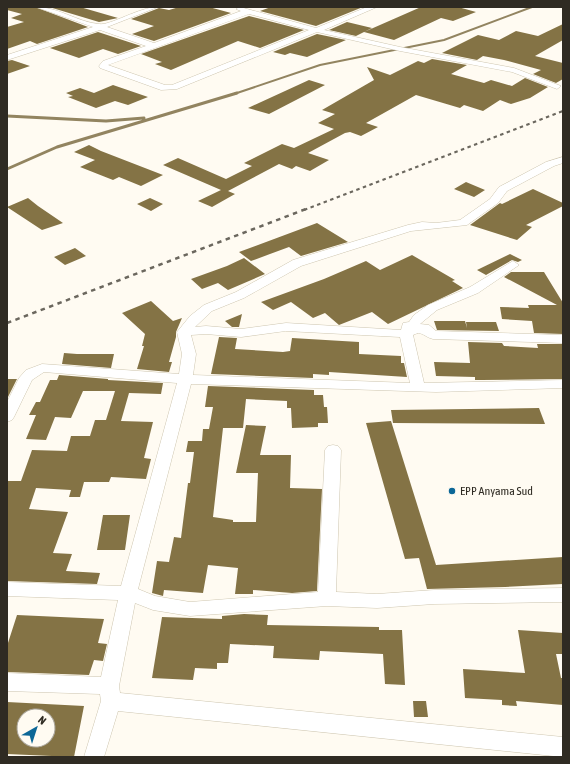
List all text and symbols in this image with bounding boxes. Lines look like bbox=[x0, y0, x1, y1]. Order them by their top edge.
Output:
place label: EPP Anyama Sud bbox=[460, 484, 533, 498]
marker: EPP Anyama Sud bbox=[447, 486, 457, 496]
north arrow bbox=[16, 708, 56, 748]
text: N bbox=[36, 714, 49, 727]

